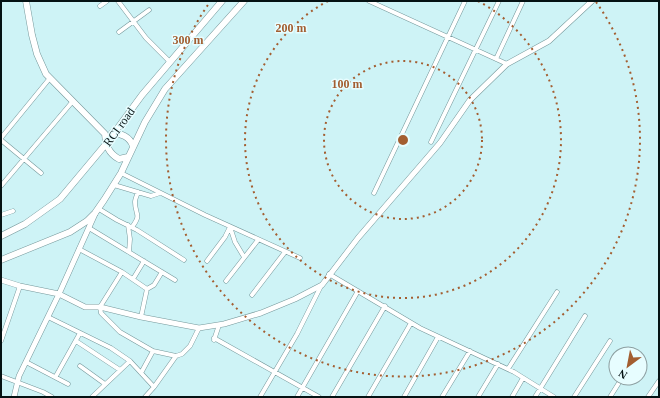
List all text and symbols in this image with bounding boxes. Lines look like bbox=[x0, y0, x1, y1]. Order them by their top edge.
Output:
text: 200 m bbox=[276, 21, 307, 35]
text: 300 m bbox=[173, 33, 204, 47]
text: 100 m bbox=[332, 77, 363, 91]
street label: RCI road bbox=[100, 105, 138, 149]
centre of rings bbox=[396, 133, 410, 147]
north arrow bbox=[608, 346, 648, 386]
text: N bbox=[616, 367, 629, 382]

